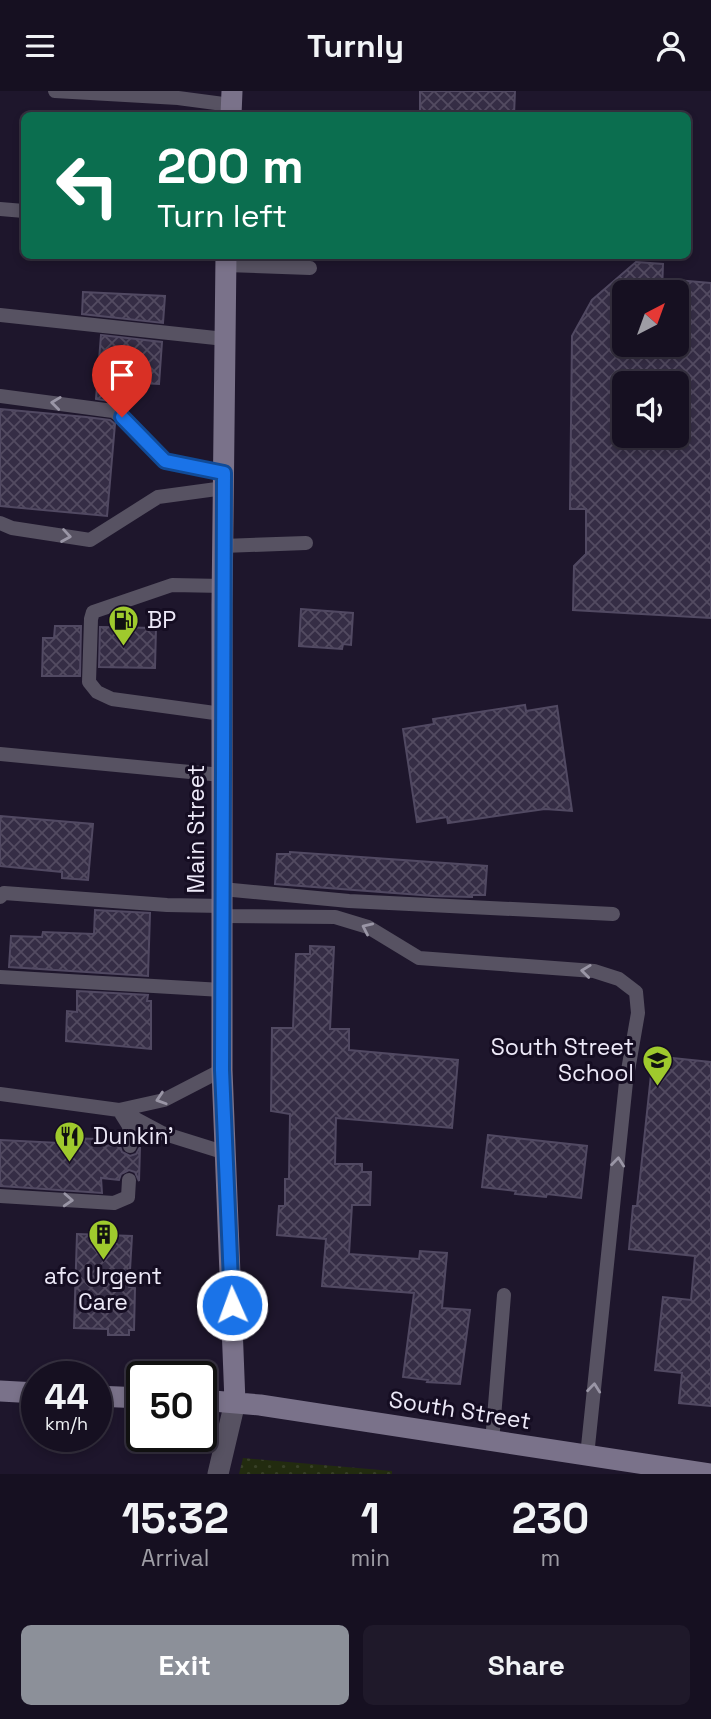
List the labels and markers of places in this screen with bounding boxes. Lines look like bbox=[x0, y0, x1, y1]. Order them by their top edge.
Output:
pin bbox=[92, 345, 152, 417]
fuel station icon: BP bbox=[107, 603, 141, 647]
place label: BP bbox=[147, 605, 176, 635]
place label: South Street School bbox=[491, 1032, 634, 1088]
school or university icon: South Street School bbox=[640, 1043, 674, 1087]
restaurant icon: Dunkin' bbox=[53, 1119, 87, 1163]
place label: Dunkin' bbox=[93, 1121, 174, 1151]
building icon: afc Urgent Care bbox=[86, 1218, 120, 1262]
place label: afc Urgent Care bbox=[44, 1261, 162, 1317]

